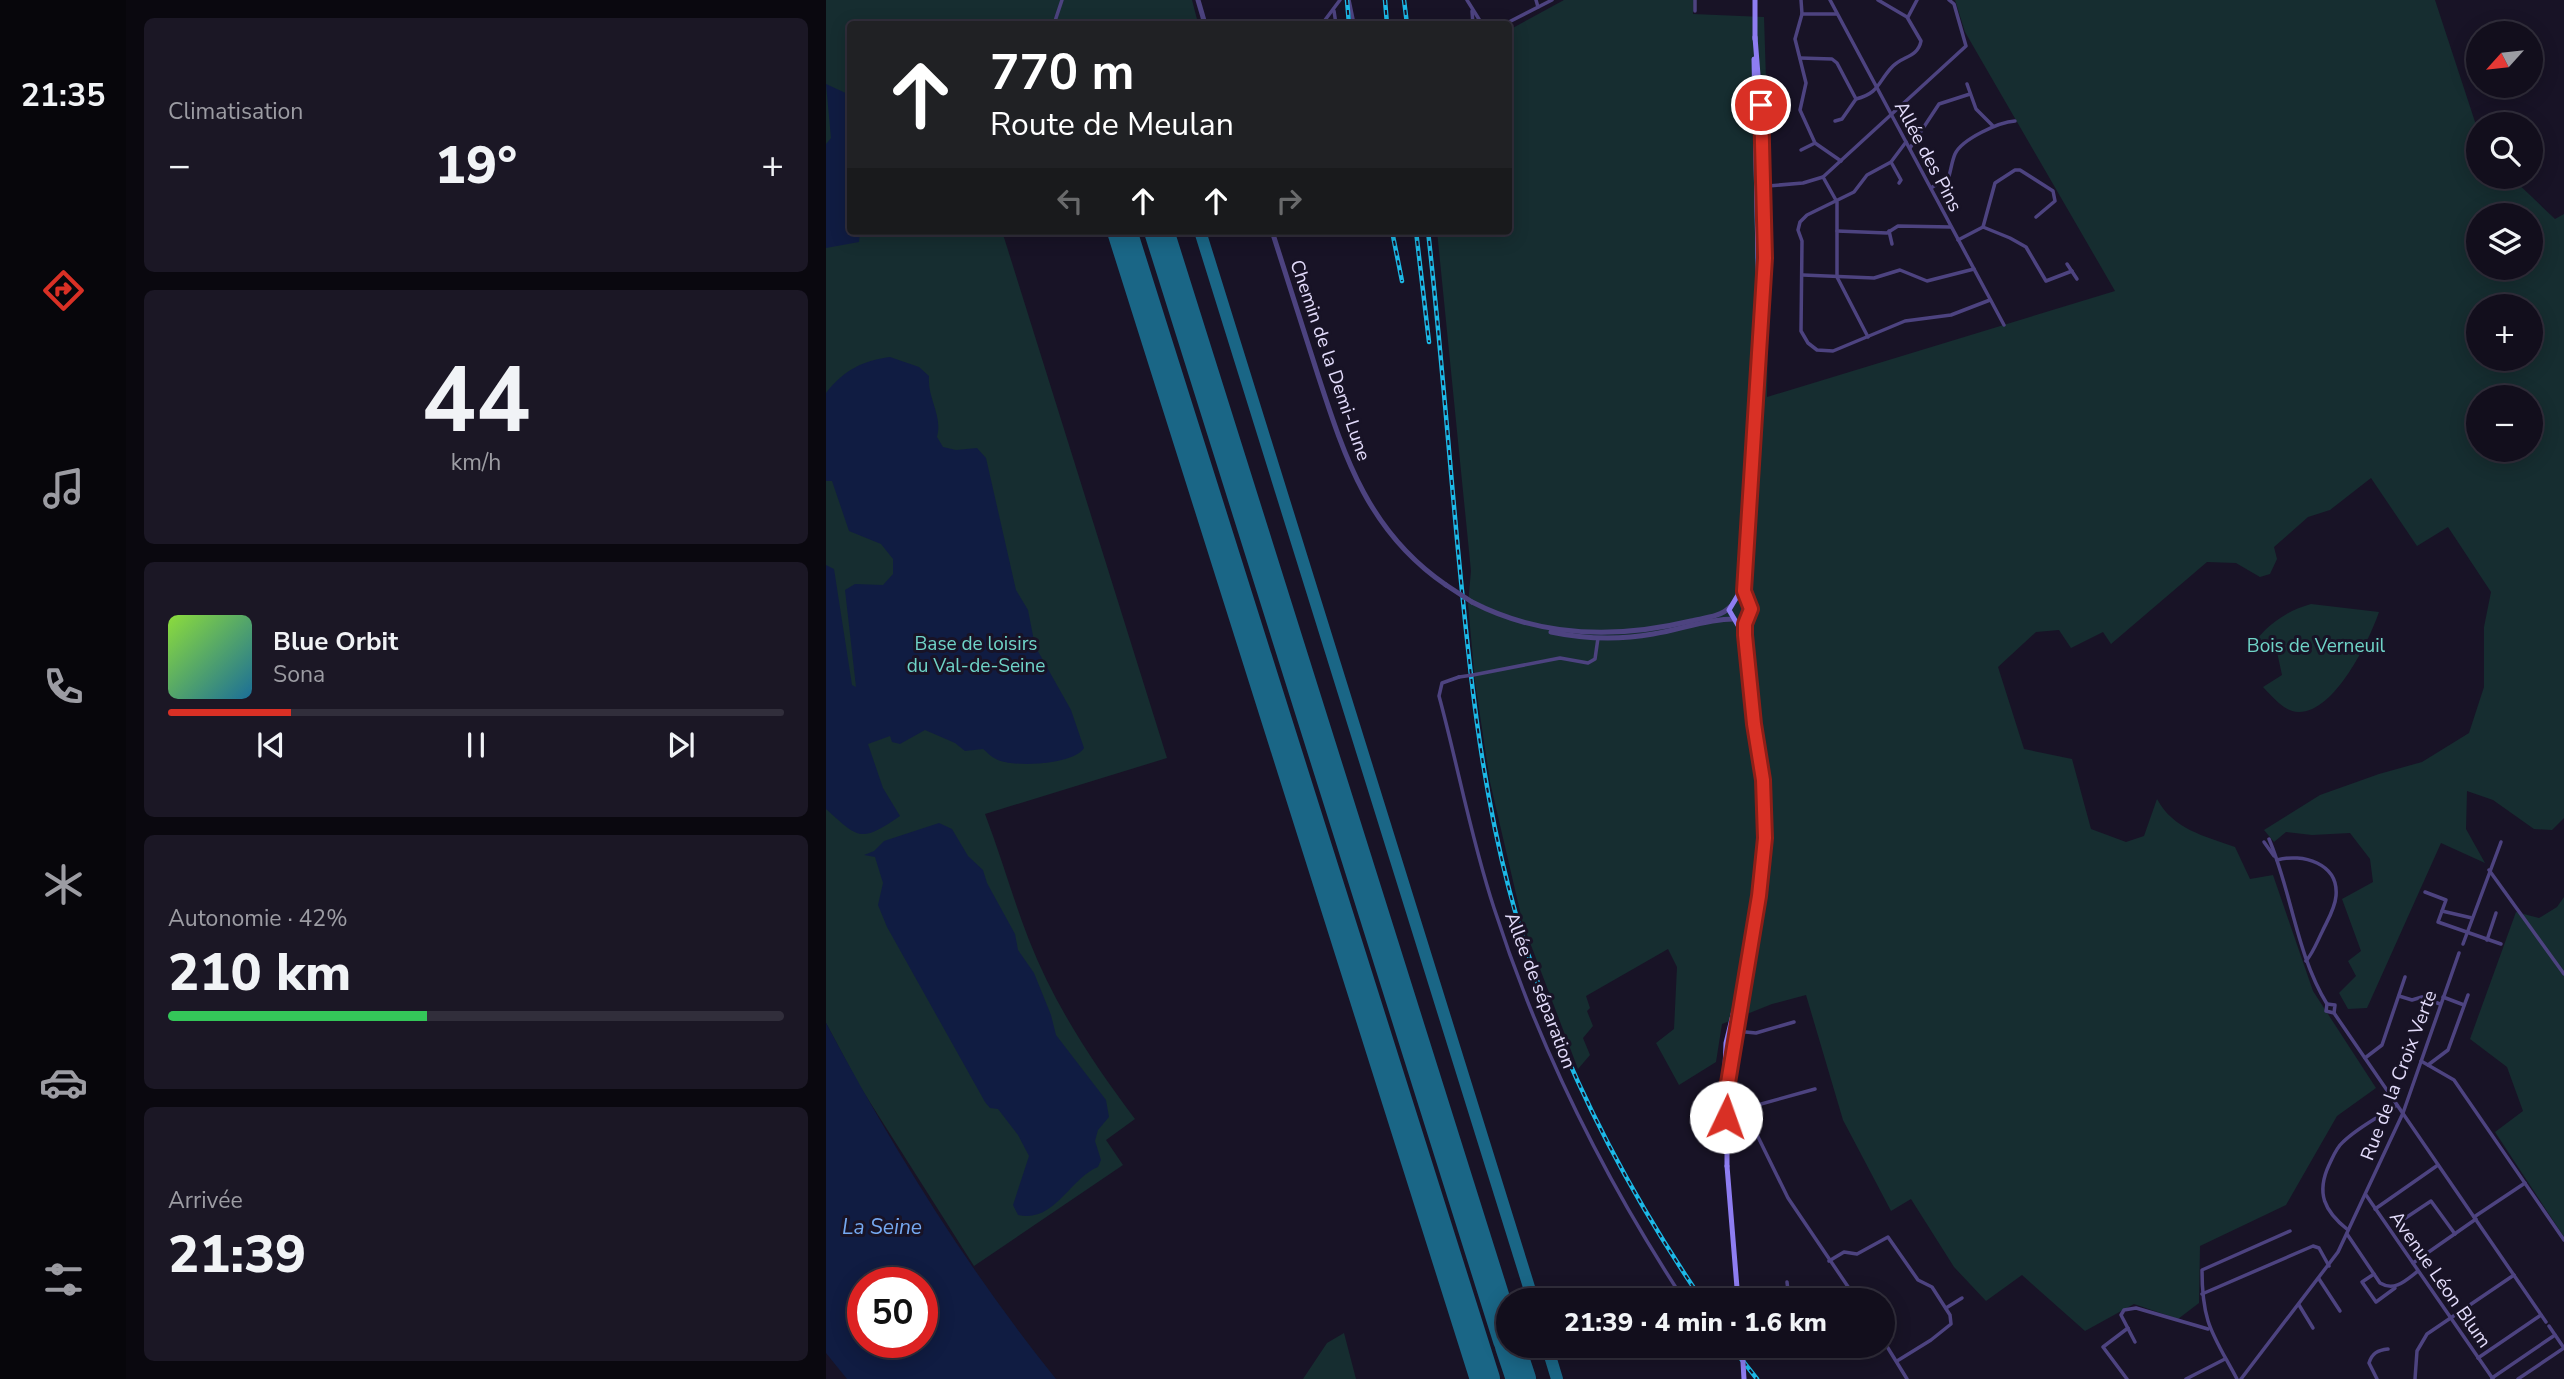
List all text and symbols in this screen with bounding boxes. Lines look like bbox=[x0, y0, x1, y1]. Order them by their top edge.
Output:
north arrow bbox=[2466, 21, 2543, 98]
map controls bbox=[2466, 21, 2543, 462]
text: 770 m bbox=[990, 39, 1134, 106]
icon: ahead bbox=[875, 49, 966, 140]
text: 21:35 bbox=[21, 74, 105, 117]
pin bbox=[1731, 75, 1791, 135]
icon: arrive bbox=[1742, 86, 1780, 124]
text: Climatisation bbox=[168, 96, 303, 127]
street label: Allée des Pins bbox=[1888, 97, 1968, 216]
text: Route de Meulan bbox=[990, 103, 1234, 146]
button: search bbox=[2466, 112, 2543, 189]
text: 19° bbox=[435, 130, 517, 201]
text: − bbox=[168, 140, 191, 191]
text: + bbox=[761, 140, 784, 191]
icon: left bbox=[1051, 182, 1089, 220]
icon: ahead bbox=[1124, 182, 1162, 220]
icon: ahead bbox=[1197, 182, 1235, 220]
icon: right bbox=[1270, 182, 1308, 220]
button: layers bbox=[2466, 203, 2543, 280]
street label: Chemin de la Demi-Lune bbox=[1283, 256, 1377, 464]
icon: directions bbox=[39, 266, 88, 315]
button: + bbox=[2466, 294, 2543, 371]
text: 44 bbox=[421, 339, 531, 463]
button: − bbox=[2466, 385, 2543, 462]
text: km/h bbox=[451, 447, 501, 478]
icon: music bbox=[39, 464, 88, 513]
text: Blue Orbit bbox=[273, 624, 398, 659]
park label: Base de loisirs du Val-de-Seine bbox=[907, 631, 1045, 679]
park label: Bois de Verneuil bbox=[2247, 633, 2386, 659]
text: Sona bbox=[273, 659, 325, 690]
icon: phone bbox=[39, 662, 88, 711]
icon: previous bbox=[252, 726, 290, 764]
icon: pause bbox=[457, 726, 495, 764]
icon: next bbox=[662, 726, 700, 764]
icon: climate bbox=[39, 860, 88, 909]
text: Autonomie · 42% bbox=[168, 903, 348, 934]
street label: Allée de séparation bbox=[1498, 908, 1582, 1072]
text: 210 km bbox=[168, 937, 351, 1008]
street label: Rue de la Croix Verte bbox=[2354, 987, 2443, 1164]
icon: car bbox=[39, 1058, 88, 1107]
position arrow bbox=[1689, 1080, 1763, 1154]
text: Arrivée bbox=[168, 1185, 243, 1216]
street label: Avenue Léon Blum bbox=[2383, 1206, 2497, 1353]
water label: La Seine bbox=[842, 1213, 922, 1241]
text: 21:39 bbox=[168, 1219, 306, 1290]
icon: filters bbox=[39, 1255, 88, 1304]
speed limit sign: 50 bbox=[847, 1267, 938, 1358]
text: 21:39 · 4 min · 1.6 km bbox=[1564, 1305, 1827, 1340]

